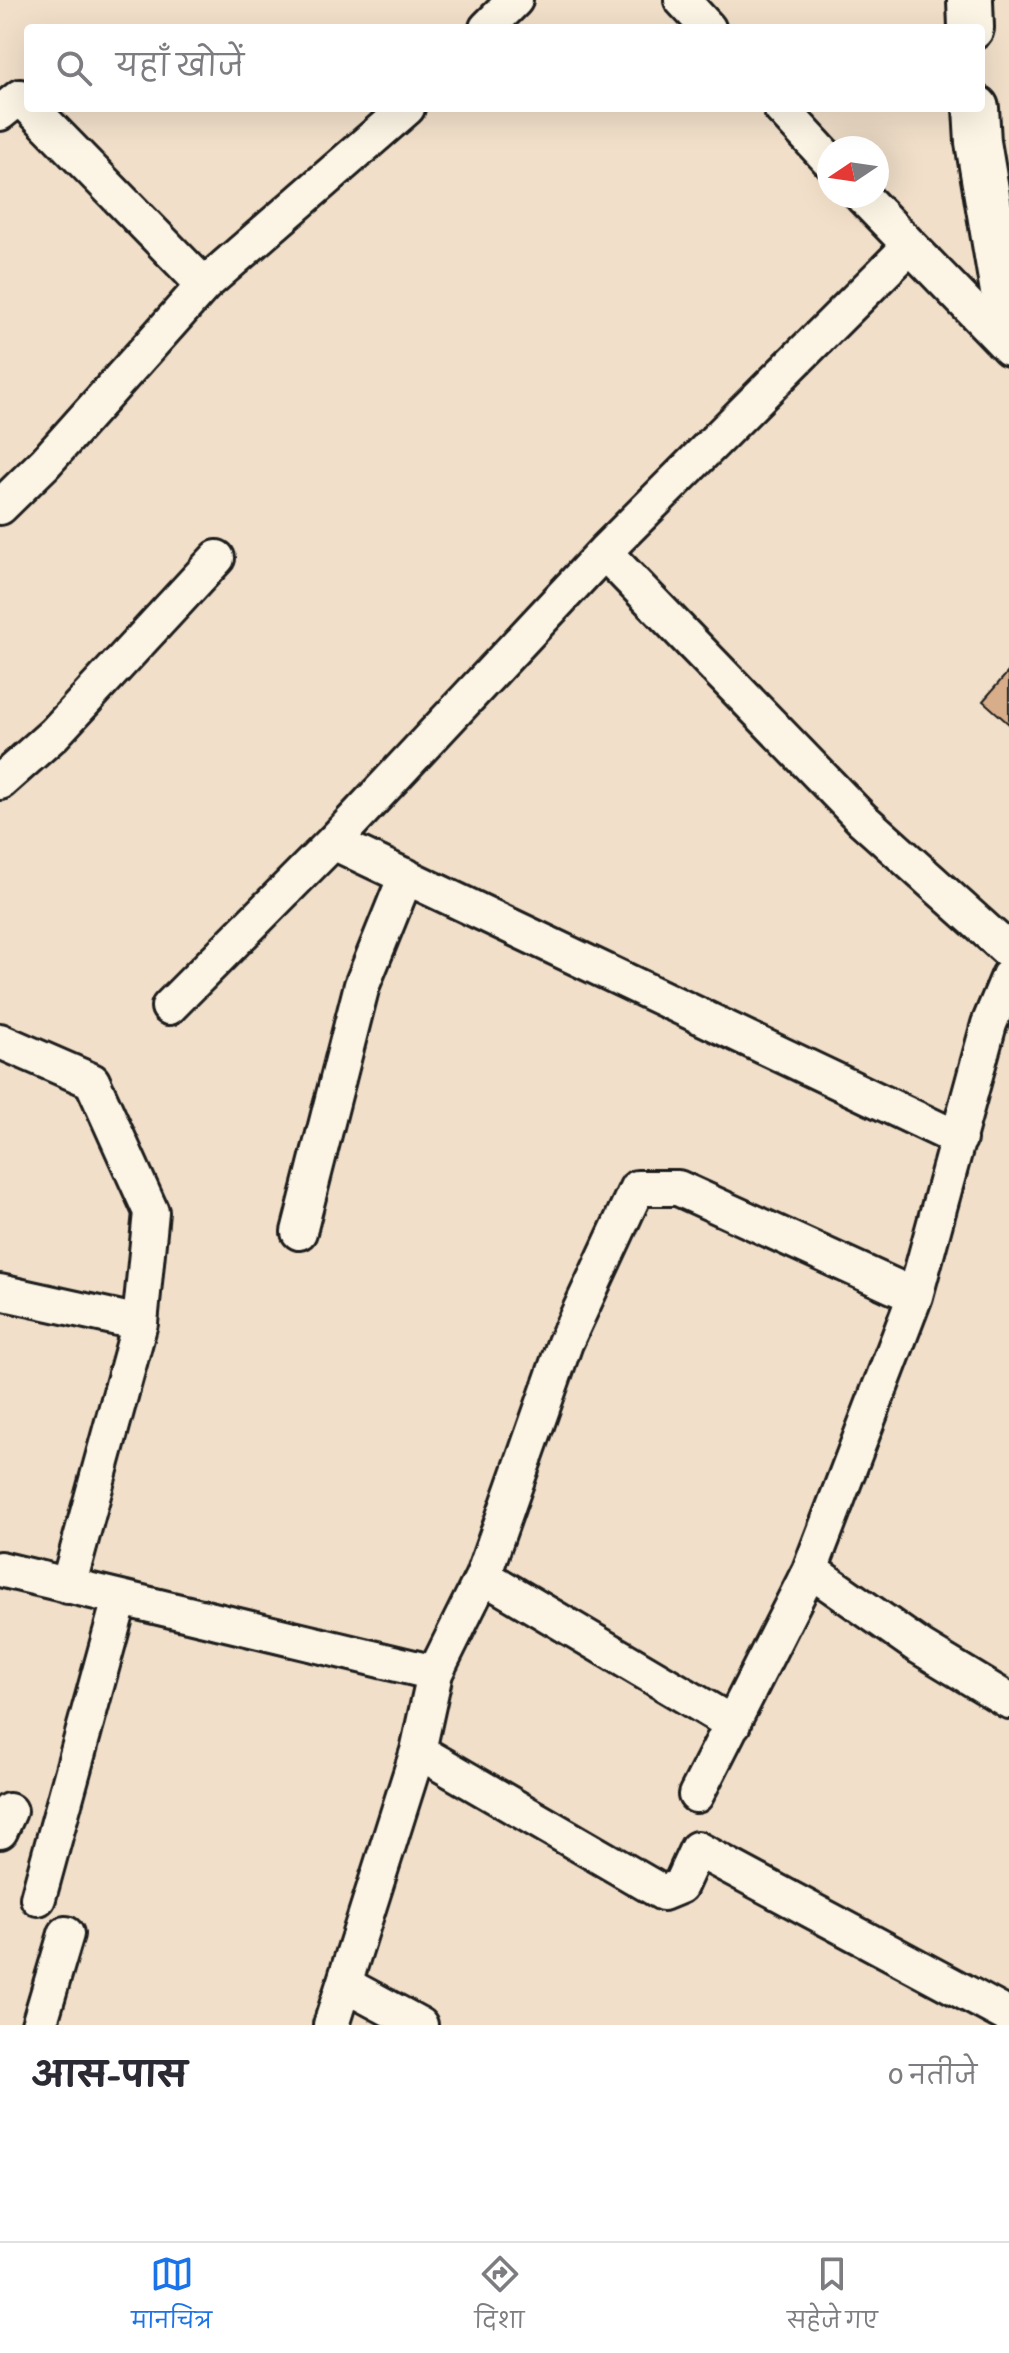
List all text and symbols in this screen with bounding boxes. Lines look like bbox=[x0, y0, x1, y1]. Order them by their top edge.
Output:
search box bbox=[24, 24, 985, 112]
icon: search bbox=[52, 46, 96, 90]
text: यहाँ खोजें bbox=[116, 47, 244, 84]
north arrow bbox=[817, 136, 889, 208]
text: आस-पास bbox=[32, 2054, 187, 2095]
text: 0 नतीजे bbox=[888, 2059, 977, 2091]
tab: मानचित्र bbox=[131, 2252, 212, 2345]
tab: दिशा bbox=[475, 2252, 524, 2345]
tab: सहेजे गए bbox=[787, 2252, 878, 2345]

